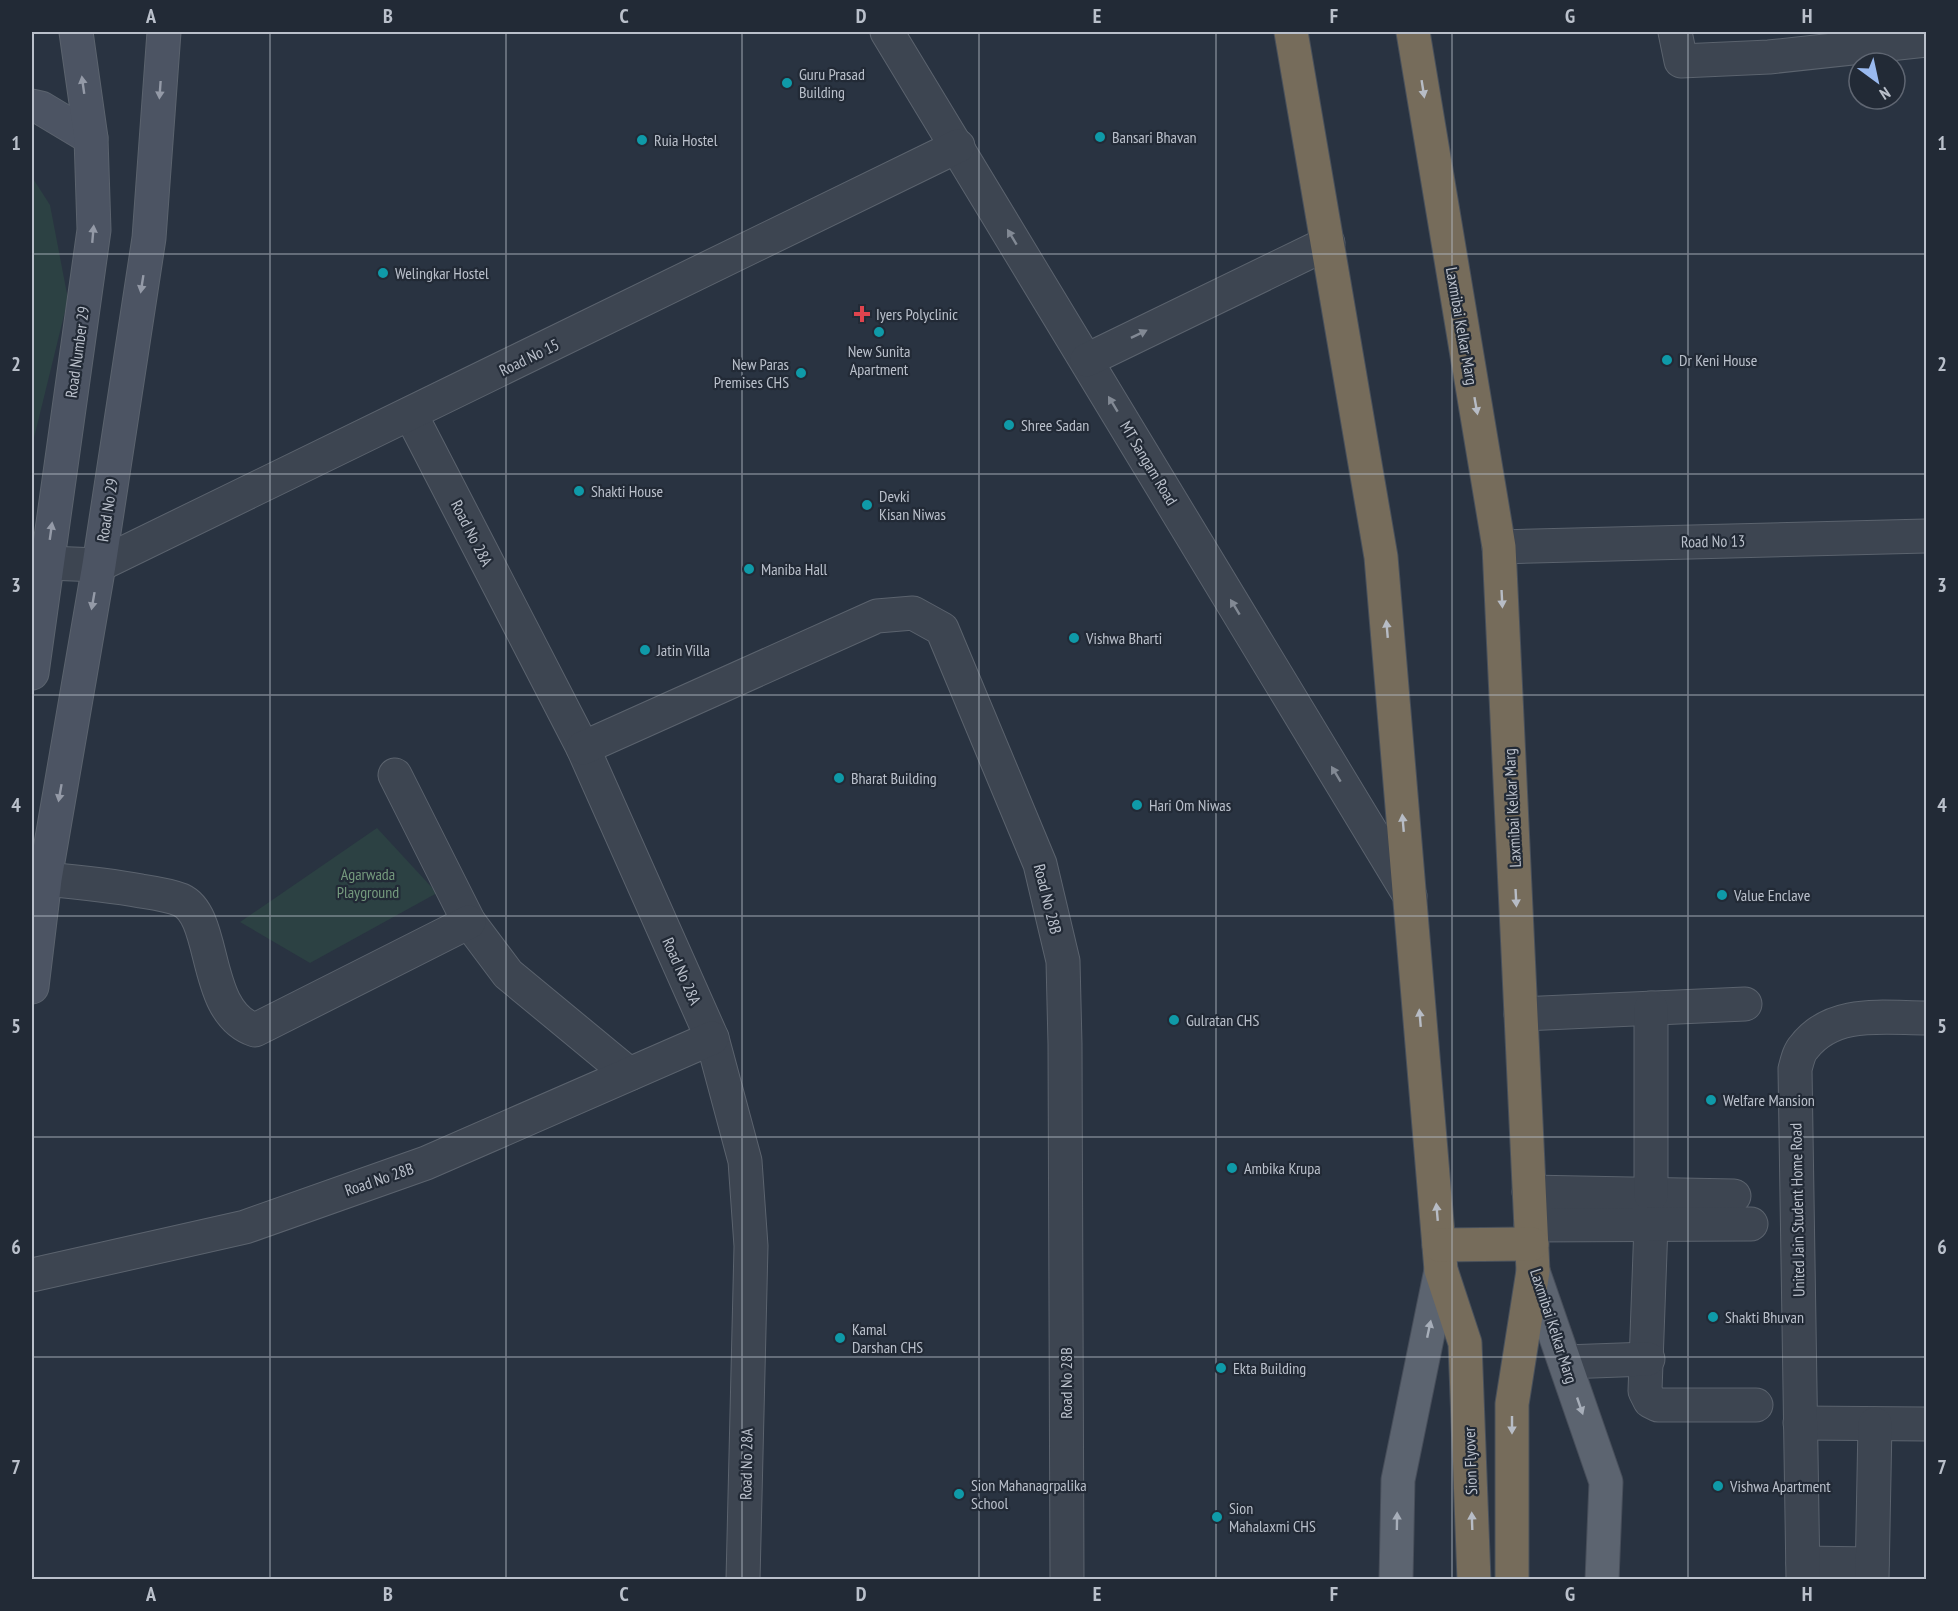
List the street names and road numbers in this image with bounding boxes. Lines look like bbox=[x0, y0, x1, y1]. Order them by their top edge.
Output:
street label: Laxmibai Kelkar Marg bbox=[1442, 265, 1482, 387]
street label: Road Number 29 bbox=[61, 305, 93, 399]
street label: Road No 15 bbox=[496, 334, 562, 380]
street label: MT Sangam Road bbox=[1116, 417, 1182, 509]
street label: Road No 29 bbox=[92, 477, 122, 543]
street label: Road No 28A bbox=[447, 497, 497, 570]
street label: Road No 13 bbox=[1681, 530, 1745, 552]
street label: Laxmibai Kelkar Marg bbox=[1499, 748, 1525, 868]
street label: Road No 28B bbox=[1030, 862, 1066, 936]
street label: Road No 28A bbox=[658, 934, 706, 1008]
street label: United Jain Student Home Road bbox=[1785, 1123, 1809, 1297]
street label: Road No 28B bbox=[342, 1158, 416, 1200]
street label: Laxmibai Kelkar Marg bbox=[1526, 1266, 1582, 1386]
street label: Road No 28B bbox=[1056, 1347, 1076, 1419]
street label: Sion Flyover bbox=[1459, 1426, 1481, 1495]
street label: Road No 28A bbox=[735, 1428, 757, 1500]

